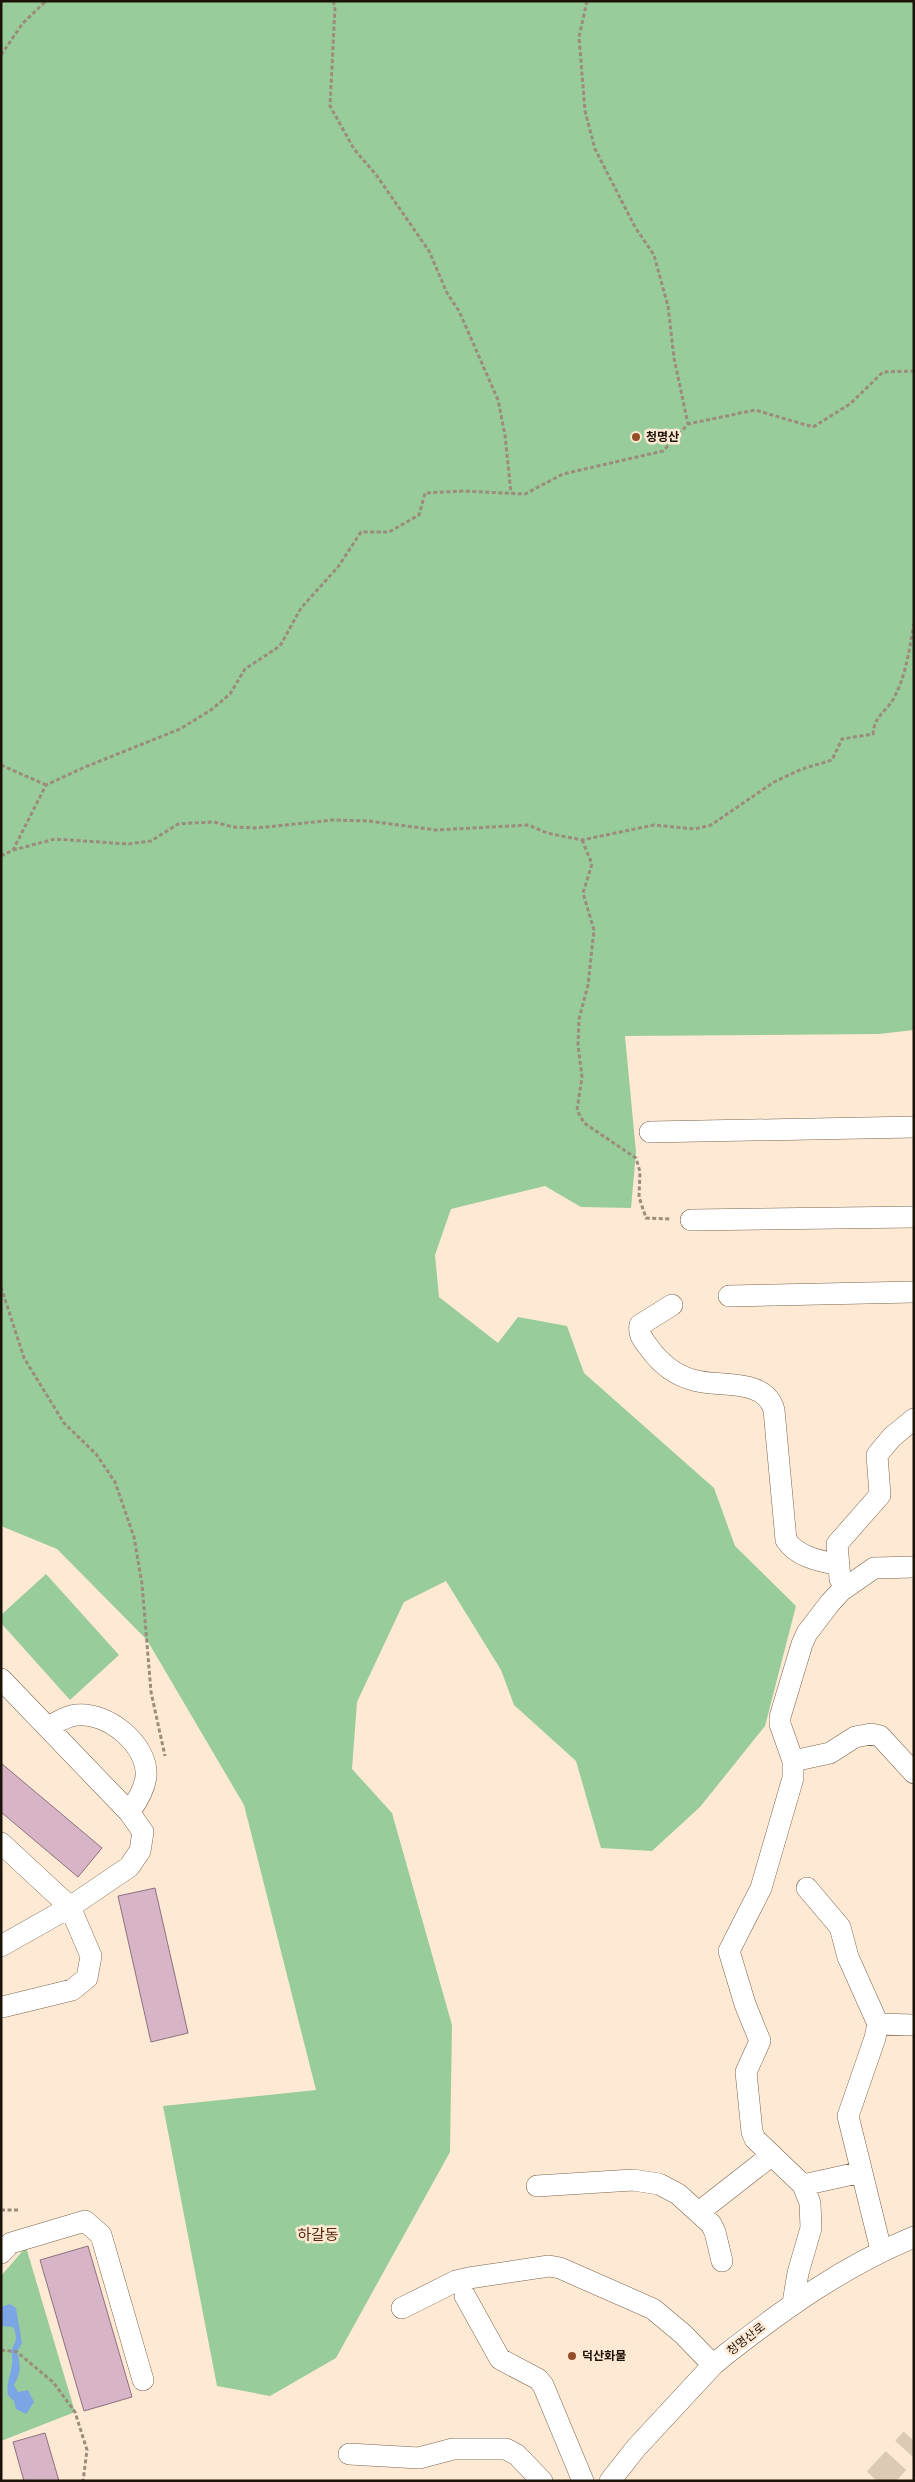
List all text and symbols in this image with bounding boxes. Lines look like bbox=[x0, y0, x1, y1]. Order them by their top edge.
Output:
place label: 청명산 bbox=[646, 430, 679, 444]
marker: 청명산 bbox=[630, 431, 642, 443]
district label: 하갈동 bbox=[297, 2226, 339, 2243]
street label: 청명산로 bbox=[724, 2320, 768, 2358]
place label: 덕산화물 bbox=[582, 2349, 626, 2363]
marker: 덕산화물 bbox=[566, 2350, 578, 2362]

